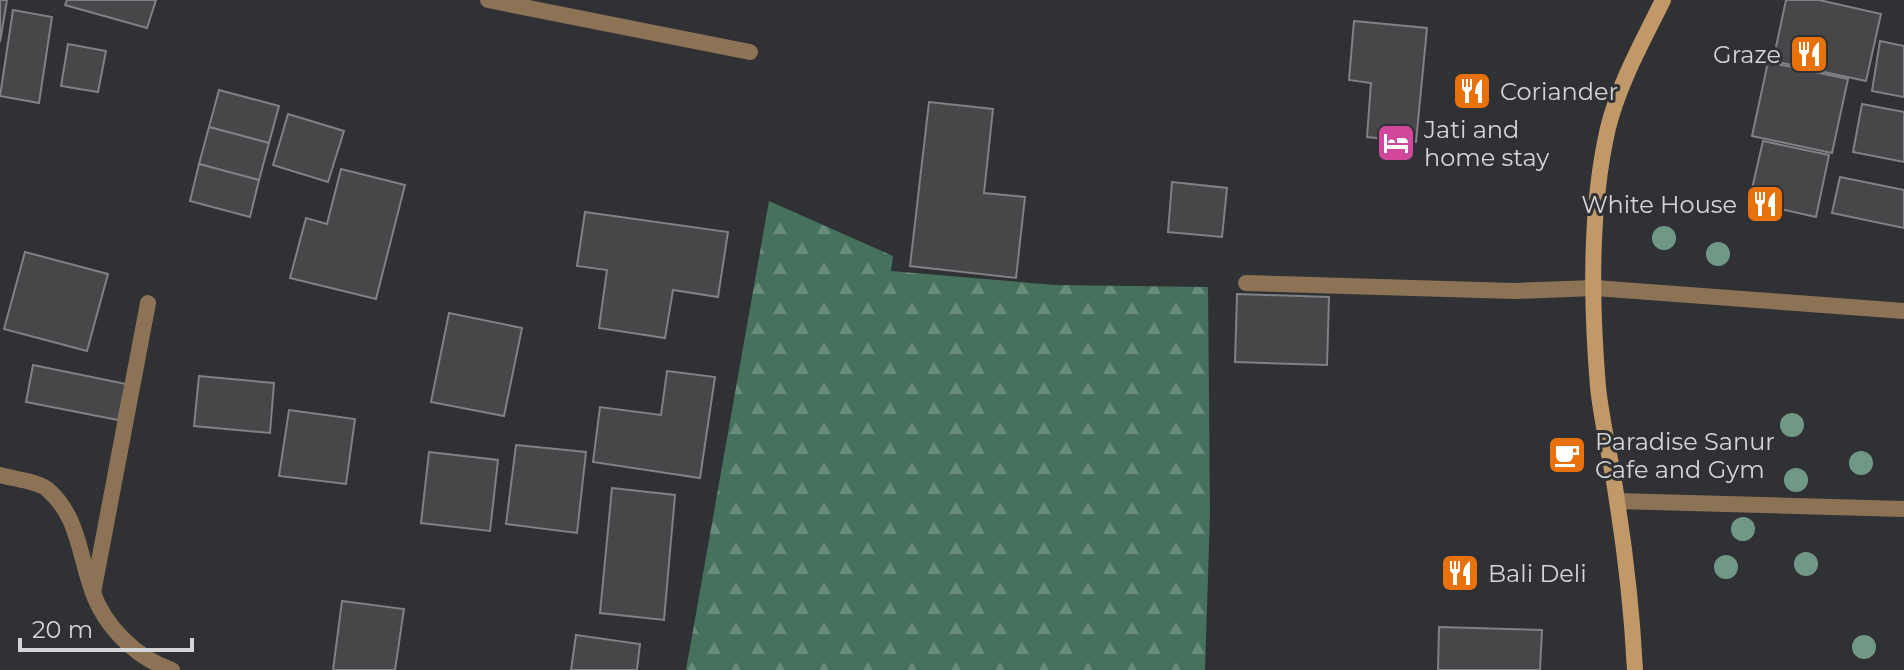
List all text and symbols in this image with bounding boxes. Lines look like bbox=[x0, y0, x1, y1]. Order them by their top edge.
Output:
restaurant icon: Graze bbox=[1788, 33, 1830, 75]
place label: Graze bbox=[1713, 40, 1781, 69]
restaurant icon: Coriander bbox=[1451, 70, 1493, 112]
place label: Coriander bbox=[1500, 77, 1618, 106]
place label: Jati and home stay bbox=[1423, 115, 1549, 172]
hotel icon: Jati and home stay bbox=[1375, 122, 1417, 164]
restaurant icon: White House bbox=[1744, 183, 1786, 225]
place label: White House bbox=[1581, 190, 1737, 219]
place label: Paradise Sanur Cafe and Gym bbox=[1595, 427, 1775, 484]
cafe icon: Paradise Sanur Cafe and Gym bbox=[1546, 434, 1588, 476]
restaurant icon: Bali Deli bbox=[1439, 552, 1481, 594]
place label: Bali Deli bbox=[1488, 559, 1587, 588]
scale bar bbox=[20, 602, 192, 652]
text: 20 m bbox=[32, 615, 93, 644]

